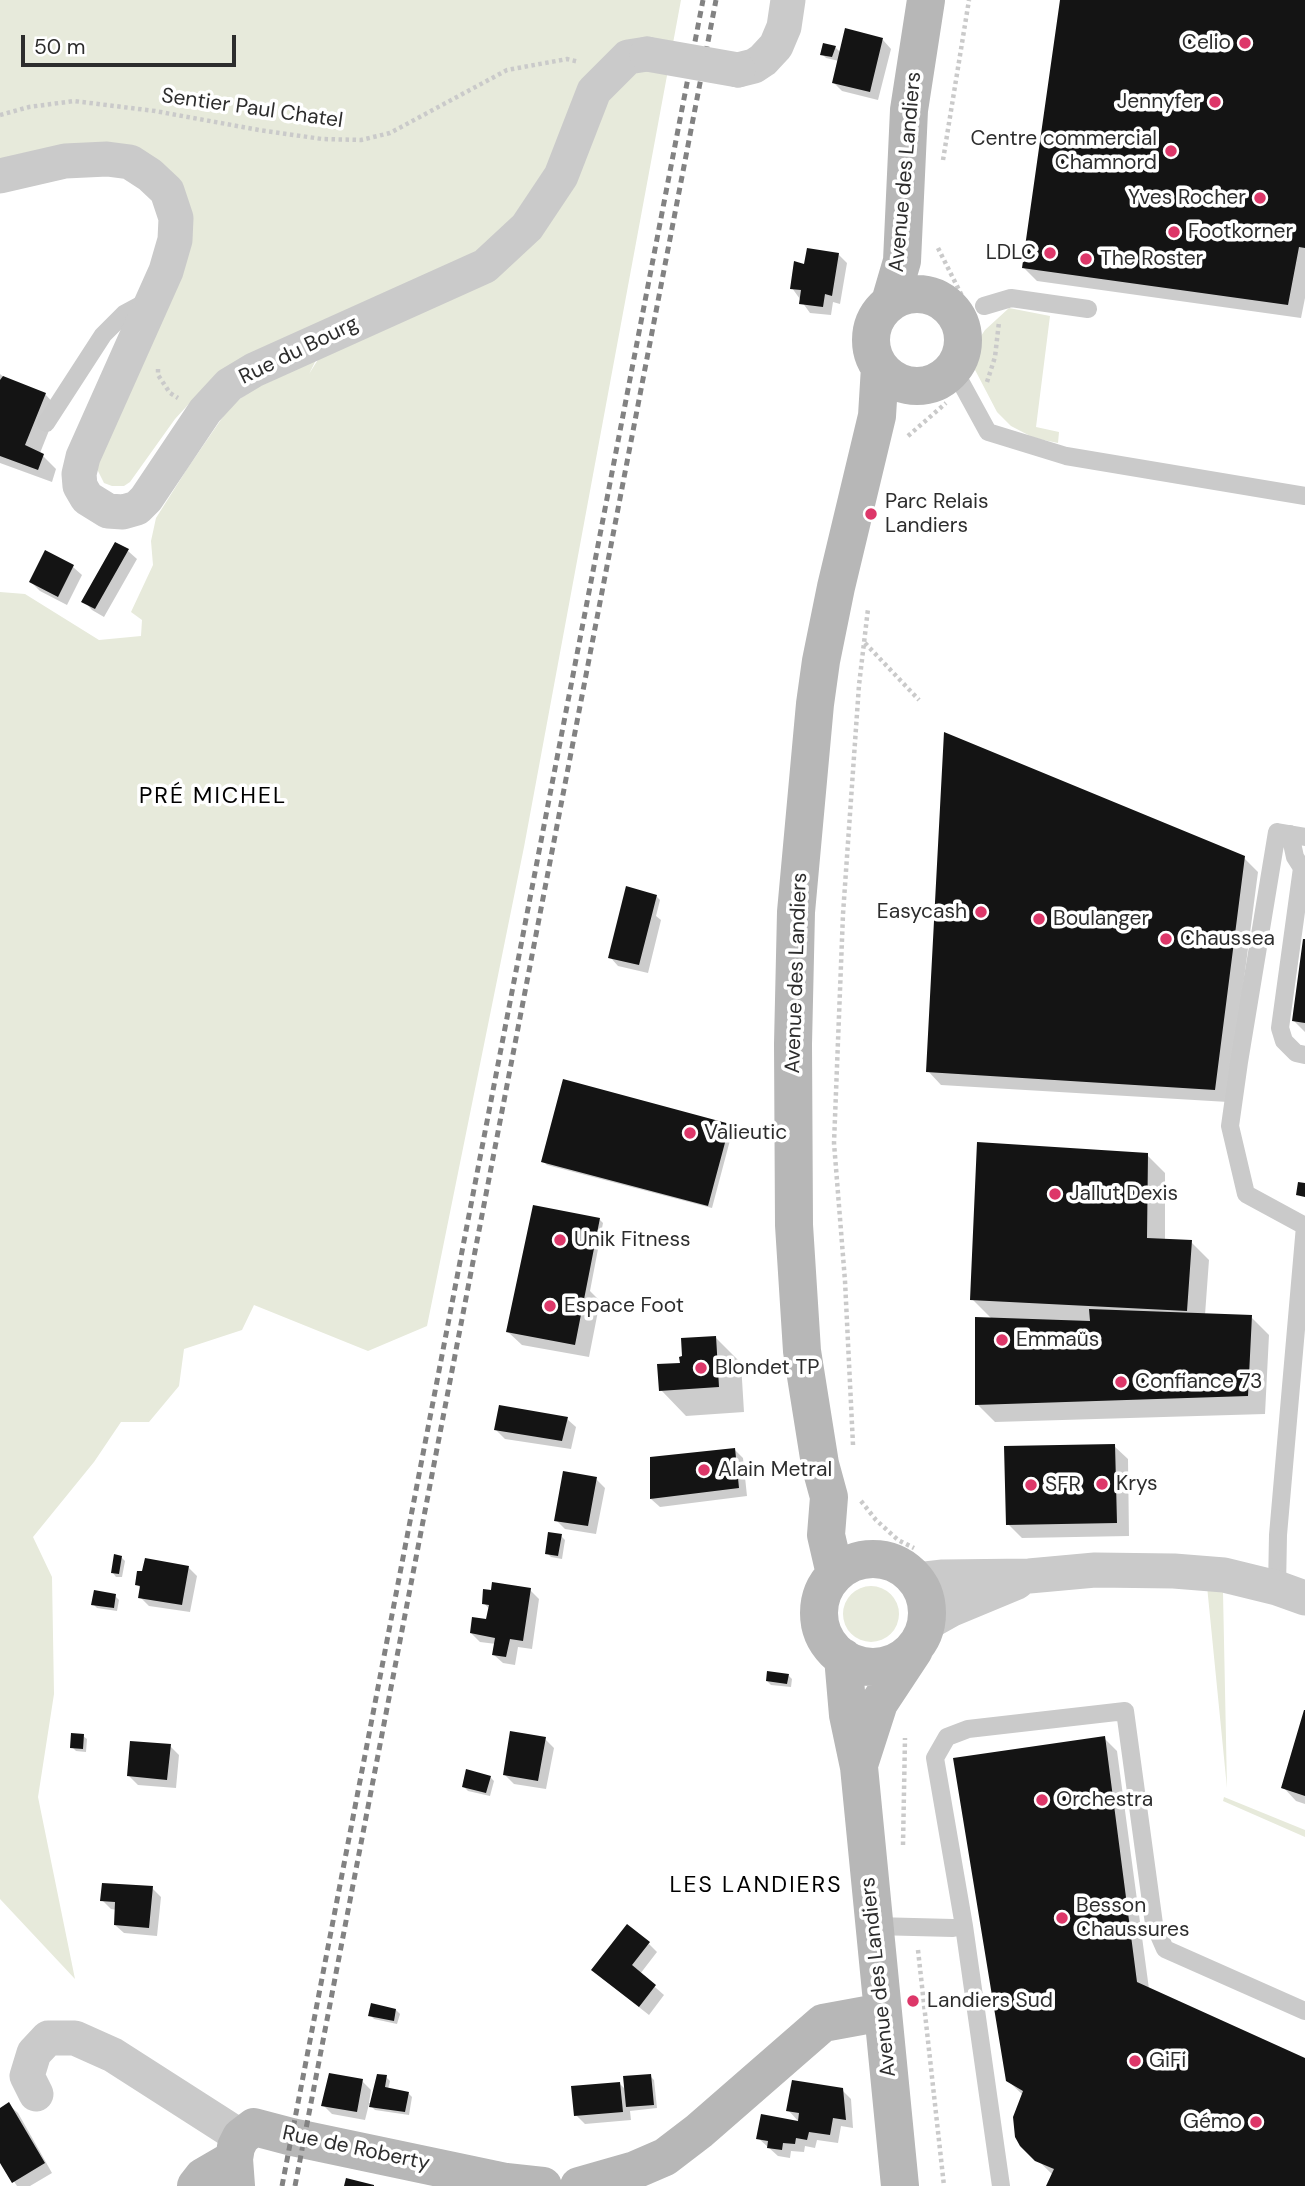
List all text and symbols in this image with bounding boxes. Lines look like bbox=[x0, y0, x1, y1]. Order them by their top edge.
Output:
scale bar bbox=[24, 21, 240, 65]
place label: Celio bbox=[1182, 30, 1231, 56]
text: 50 m bbox=[34, 33, 85, 61]
marker: Celio bbox=[1237, 35, 1253, 51]
street label: Avenue des Landiers bbox=[885, 71, 927, 273]
street label: Sentier Paul Chatel bbox=[160, 84, 344, 134]
place label: Jennyfer bbox=[1117, 89, 1201, 115]
marker: Jennyfer bbox=[1207, 94, 1223, 110]
place label: Centre commercial Chamnord bbox=[970, 126, 1157, 176]
marker: Centre commercial Chamnord bbox=[1163, 143, 1179, 159]
place label: Yves Rocher bbox=[1128, 185, 1246, 211]
marker: Yves Rocher bbox=[1252, 190, 1268, 206]
place label: Footkorner bbox=[1188, 219, 1293, 245]
marker: Footkorner bbox=[1166, 224, 1182, 240]
place label: LDLC bbox=[986, 240, 1036, 266]
marker: LDLC bbox=[1042, 245, 1058, 261]
place label: The Roster bbox=[1100, 246, 1203, 272]
marker: The Roster bbox=[1078, 251, 1094, 267]
street label: Rue du Bourg bbox=[235, 311, 363, 391]
place label: Parc Relais Landiers bbox=[885, 489, 989, 539]
marker: Parc Relais Landiers bbox=[863, 506, 879, 522]
district label: PRÉ MICHEL bbox=[140, 783, 286, 811]
street label: Avenue des Landiers bbox=[781, 872, 813, 1074]
place label: Easycash bbox=[877, 899, 967, 925]
marker: Easycash bbox=[973, 904, 989, 920]
place label: Boulanger bbox=[1053, 906, 1149, 932]
marker: Boulanger bbox=[1031, 911, 1047, 927]
place label: Chaussea bbox=[1180, 926, 1275, 952]
marker: Chaussea bbox=[1158, 931, 1174, 947]
place label: Valieutic bbox=[704, 1120, 787, 1146]
marker: Valieutic bbox=[682, 1125, 698, 1141]
place label: Jallut Dexis bbox=[1069, 1181, 1178, 1207]
marker: Jallut Dexis bbox=[1047, 1186, 1063, 1202]
place label: Unik Fitness bbox=[574, 1227, 691, 1253]
marker: Unik Fitness bbox=[552, 1232, 568, 1248]
place label: Espace Foot bbox=[564, 1293, 684, 1319]
marker: Espace Foot bbox=[542, 1298, 558, 1314]
place label: Emmaüs bbox=[1016, 1327, 1099, 1353]
marker: Emmaüs bbox=[994, 1332, 1010, 1348]
place label: Blondet TP bbox=[715, 1355, 819, 1381]
marker: Blondet TP bbox=[693, 1360, 709, 1376]
place label: Confiance 73 bbox=[1135, 1369, 1262, 1395]
marker: Confiance 73 bbox=[1113, 1374, 1129, 1390]
place label: Alain Metral bbox=[718, 1457, 832, 1483]
marker: Alain Metral bbox=[696, 1462, 712, 1478]
place label: Krys bbox=[1116, 1471, 1158, 1497]
place label: SFR bbox=[1045, 1472, 1081, 1498]
marker: Krys bbox=[1094, 1476, 1110, 1492]
marker: SFR bbox=[1023, 1477, 1039, 1493]
place label: Orchestra bbox=[1056, 1787, 1153, 1813]
marker: Orchestra bbox=[1034, 1792, 1050, 1808]
district label: LES LANDIERS bbox=[671, 1872, 841, 1900]
street label: Avenue des Landiers bbox=[856, 1876, 902, 2078]
place label: Besson Chaussures bbox=[1076, 1893, 1190, 1943]
marker: Besson Chaussures bbox=[1054, 1910, 1070, 1926]
place label: Landiers Sud bbox=[927, 1988, 1053, 2014]
marker: Landiers Sud bbox=[905, 1993, 921, 2009]
place label: GiFi bbox=[1149, 2048, 1186, 2074]
marker: GiFi bbox=[1127, 2053, 1143, 2069]
place label: Gémo bbox=[1183, 2109, 1242, 2135]
marker: Gémo bbox=[1248, 2114, 1264, 2130]
street label: Rue de Roberty bbox=[280, 2121, 432, 2177]

